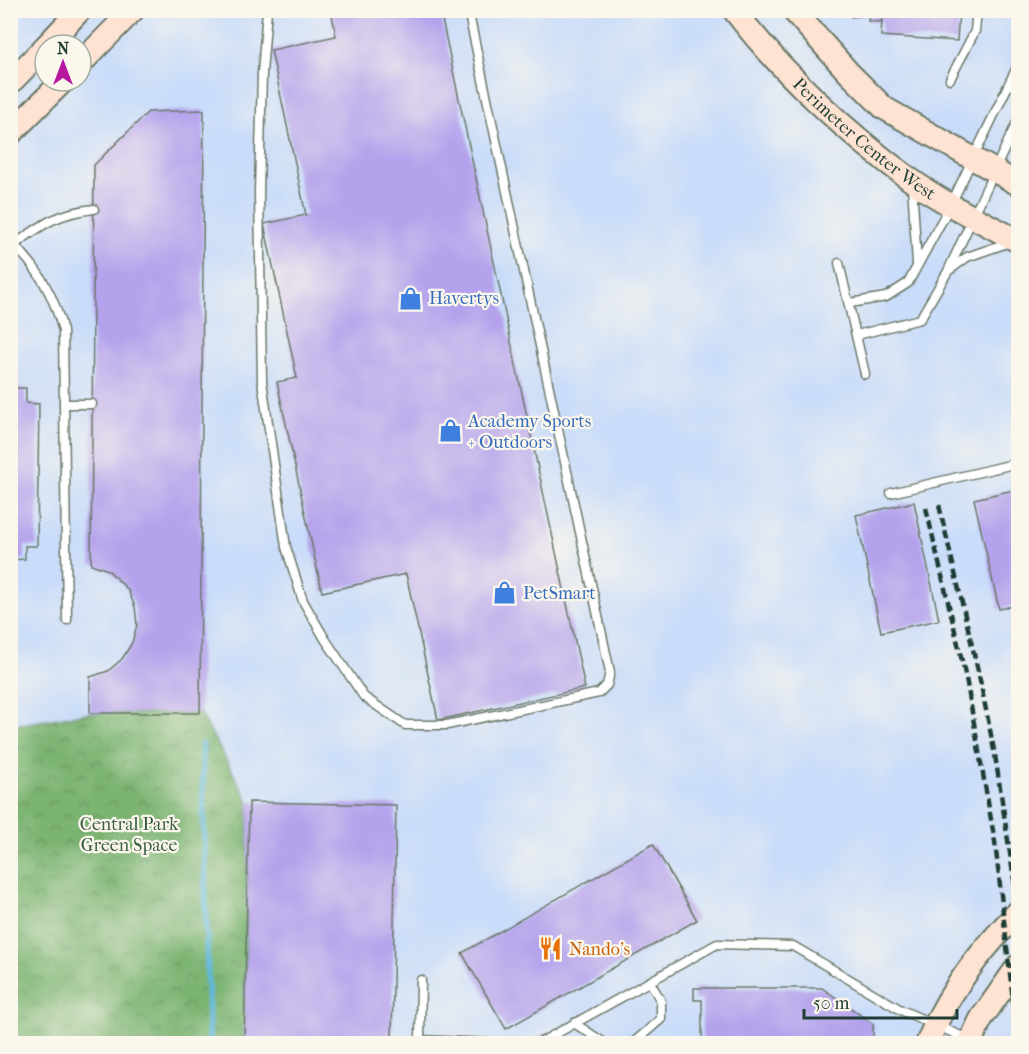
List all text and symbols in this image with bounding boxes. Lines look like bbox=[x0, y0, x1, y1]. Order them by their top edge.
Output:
north arrow bbox=[33, 33, 93, 93]
text: N bbox=[57, 39, 70, 58]
street label: Perimeter Center West bbox=[788, 74, 940, 205]
shop icon: Havertys bbox=[398, 285, 424, 311]
place label: Havertys bbox=[429, 288, 500, 309]
place label: Academy Sports + Outdoors bbox=[467, 411, 592, 453]
shop icon: Academy Sports + Outdoors bbox=[437, 418, 463, 444]
shop icon: PetSmart bbox=[492, 580, 518, 606]
place label: PetSmart bbox=[523, 583, 596, 604]
park label: Central Park Green Space bbox=[80, 814, 179, 856]
restaurant icon: Nando's bbox=[538, 936, 564, 962]
place label: Nando's bbox=[569, 939, 631, 960]
scale bar bbox=[804, 982, 957, 1020]
text: 50 m bbox=[813, 993, 850, 1014]

